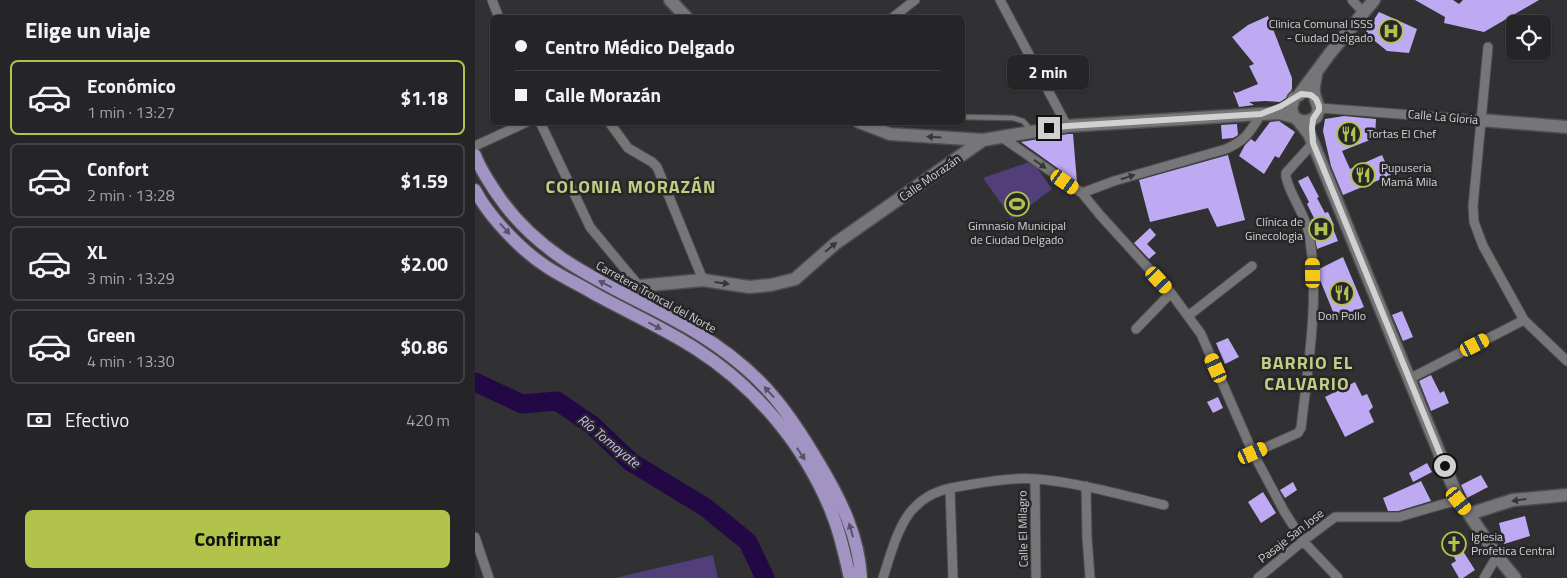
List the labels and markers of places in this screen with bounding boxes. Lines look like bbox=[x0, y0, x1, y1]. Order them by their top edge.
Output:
place label: Clinica Comunal ISSS - Ciudad Delgado bbox=[1269, 14, 1373, 47]
hospital icon: Clinica Comunal ISSS - Ciudad Delgado bbox=[1378, 18, 1404, 44]
restaurant icon: Tortas El Chef bbox=[1336, 121, 1362, 147]
place label: Tortas El Chef bbox=[1367, 124, 1436, 143]
place label: Pupuseria Mamá Mila bbox=[1381, 158, 1437, 191]
restaurant icon: Pupuseria Mamá Mila bbox=[1350, 162, 1376, 188]
sports icon: Gimnasio Municipal de Ciudad Delgado bbox=[1004, 191, 1030, 217]
place label: Clínica de Ginecologia bbox=[1245, 212, 1303, 245]
place label: Gimnasio Municipal de Ciudad Delgado bbox=[968, 216, 1066, 249]
hospital icon: Clínica de Ginecologia bbox=[1308, 216, 1334, 242]
restaurant icon: Don Pollo bbox=[1329, 280, 1355, 306]
place label: Don Pollo bbox=[1318, 306, 1366, 325]
place label: Iglesia Profetica Central bbox=[1471, 527, 1555, 560]
church icon: Iglesia Profetica Central bbox=[1441, 531, 1467, 557]

